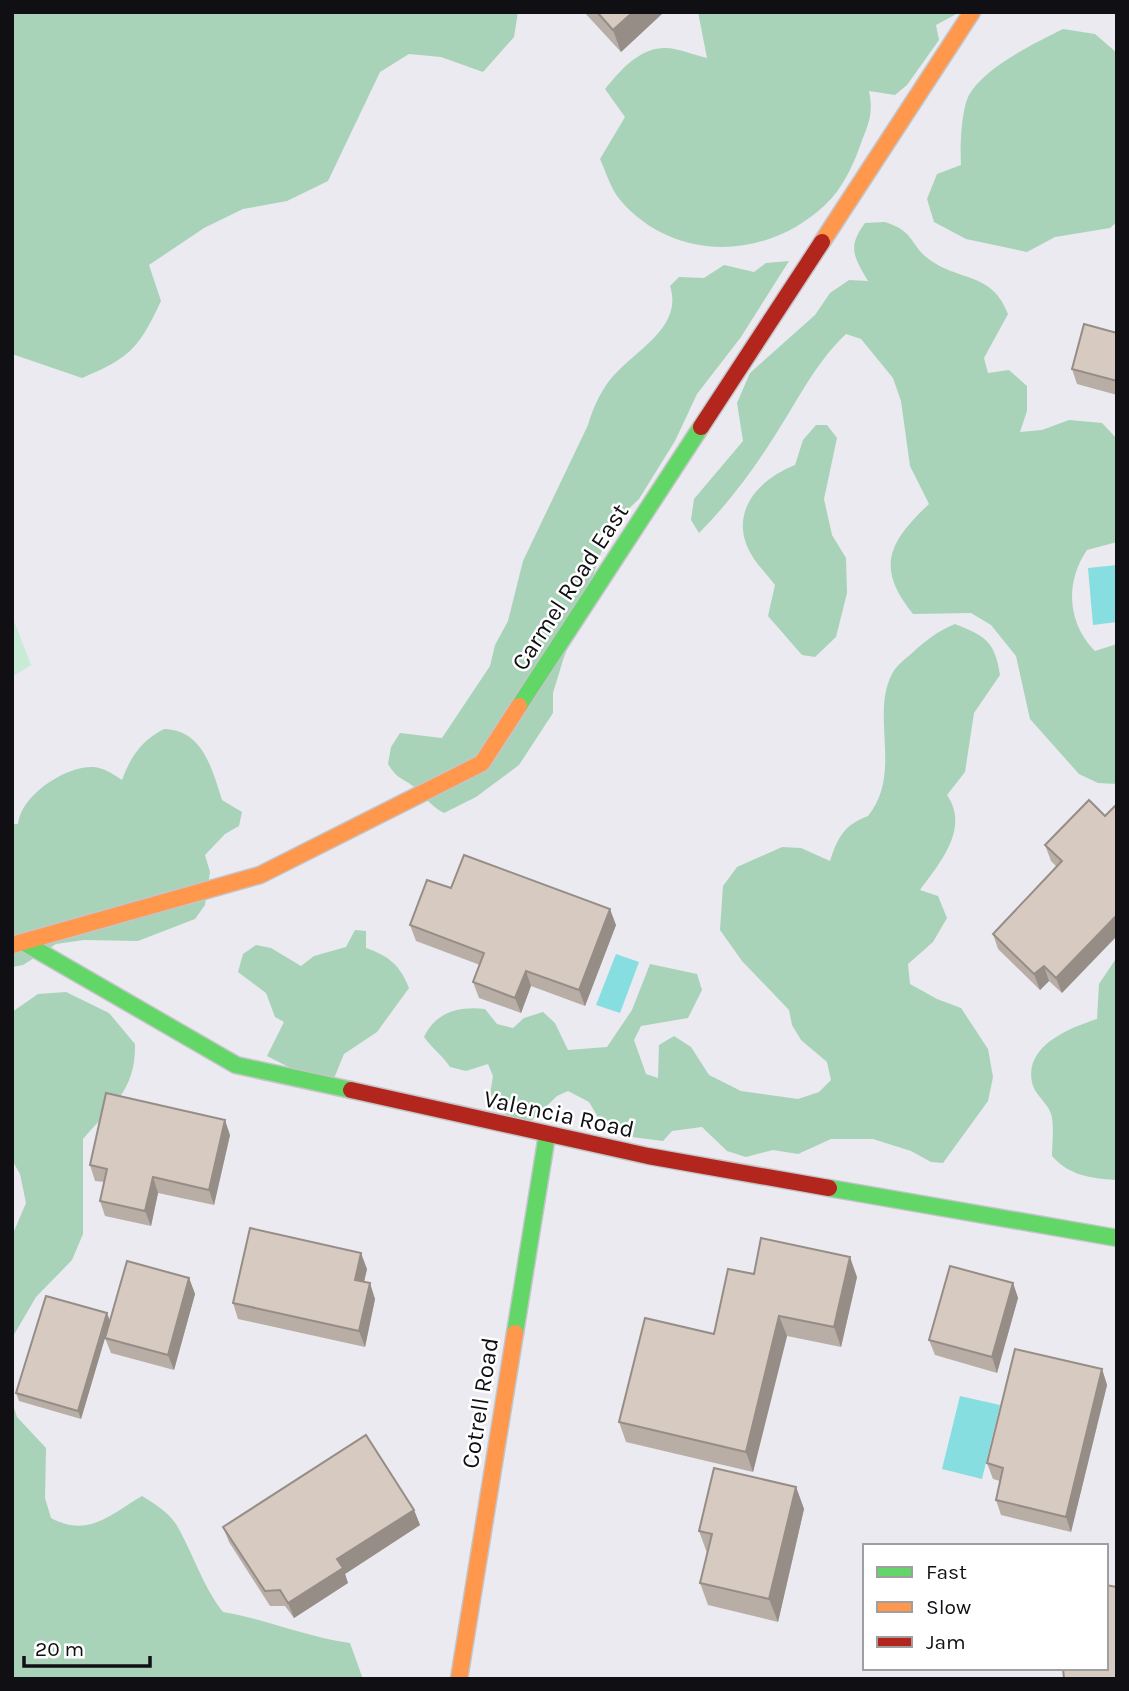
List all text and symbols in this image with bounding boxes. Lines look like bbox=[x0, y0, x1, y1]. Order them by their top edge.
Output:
street label: Carmel Road East bbox=[506, 498, 634, 676]
street label: Valencia Road bbox=[481, 1084, 637, 1144]
street label: Cotrell Road bbox=[456, 1335, 504, 1471]
legend bbox=[863, 1544, 1108, 1670]
text: Fast bbox=[926, 1560, 967, 1584]
text: Slow bbox=[926, 1595, 971, 1619]
scale bar bbox=[24, 1624, 150, 1668]
text: Jam bbox=[926, 1630, 966, 1654]
text: 20 m bbox=[35, 1637, 84, 1661]

